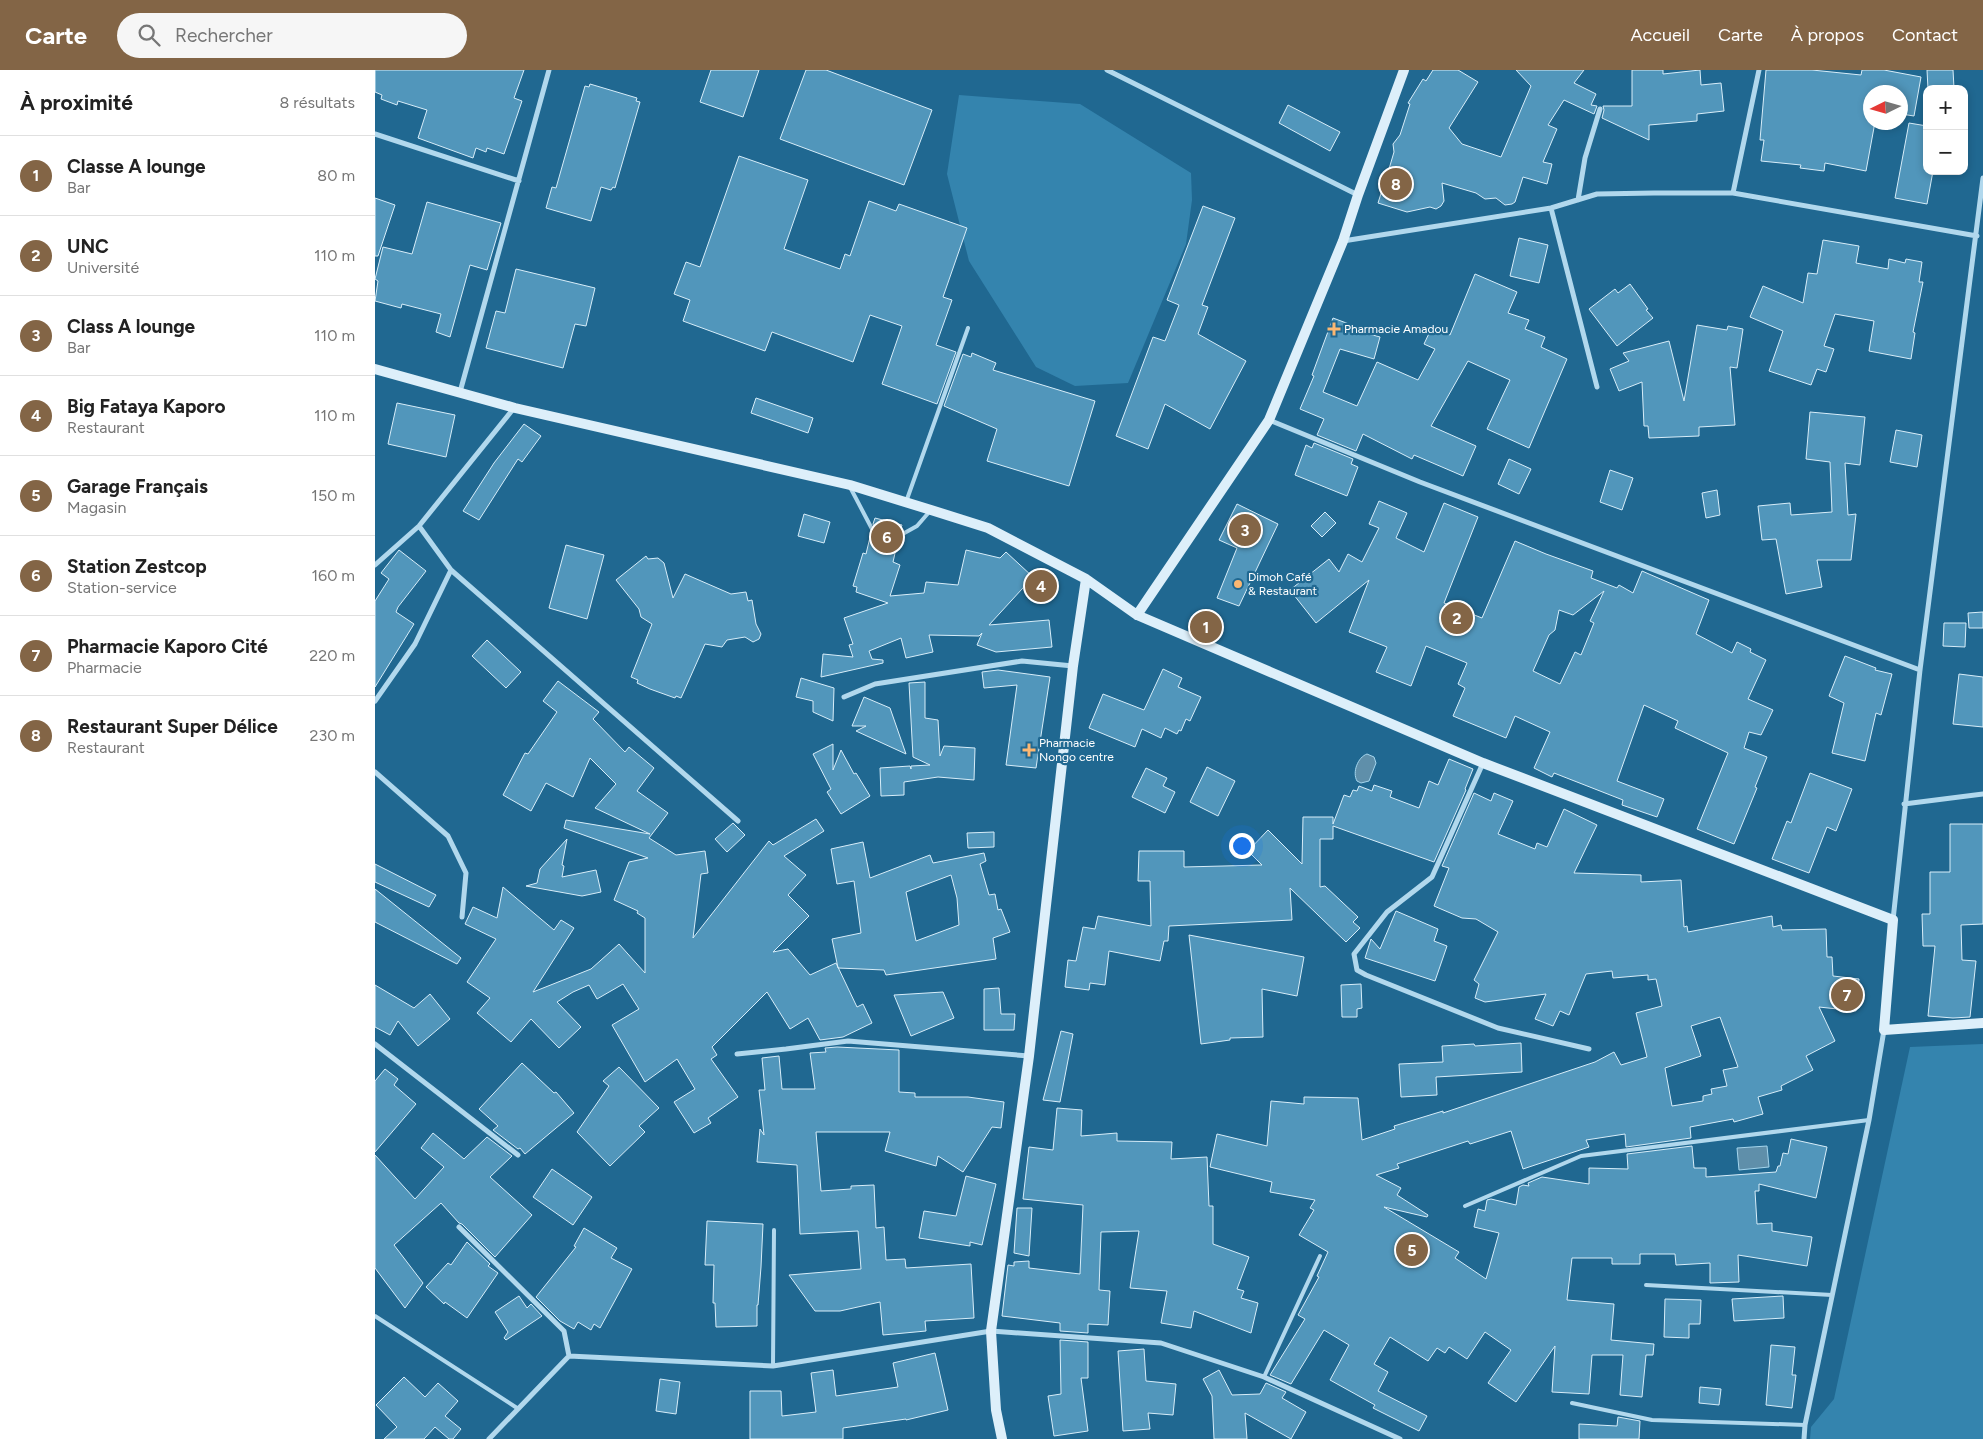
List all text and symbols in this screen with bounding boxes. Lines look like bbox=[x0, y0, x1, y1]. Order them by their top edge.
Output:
search box bbox=[117, 13, 467, 58]
text: Carte bbox=[25, 21, 87, 50]
icon: search bbox=[135, 21, 163, 49]
text: Rechercher bbox=[175, 24, 273, 47]
text: Accueil bbox=[1630, 24, 1690, 46]
text: Carte bbox=[1718, 24, 1763, 46]
text: À propos bbox=[1791, 24, 1864, 46]
text: Contact bbox=[1892, 24, 1958, 46]
north arrow bbox=[1863, 85, 1908, 130]
map controls bbox=[1923, 85, 1968, 175]
button: + bbox=[1923, 85, 1968, 130]
text: À proximité bbox=[20, 90, 133, 115]
text: 8 résultats bbox=[279, 93, 355, 112]
button: − bbox=[1923, 130, 1968, 175]
text: Classe A lounge bbox=[67, 155, 206, 178]
pin: 8 bbox=[1380, 165, 1412, 203]
text: 1 bbox=[33, 166, 39, 185]
text: 80 m bbox=[317, 166, 355, 185]
text: Bar bbox=[67, 178, 90, 197]
text: UNC bbox=[67, 235, 109, 258]
text: 2 bbox=[31, 246, 41, 265]
text: 110 m bbox=[314, 246, 355, 265]
text: Université bbox=[67, 258, 139, 277]
text: Class A lounge bbox=[67, 315, 195, 338]
place label: Pharmacie Amadou bbox=[1344, 322, 1448, 336]
marker: Pharmacie Amadou bbox=[1328, 323, 1340, 335]
text: 3 bbox=[32, 326, 40, 345]
text: 110 m bbox=[314, 326, 355, 345]
text: Bar bbox=[67, 338, 90, 357]
text: Big Fataya Kaporo bbox=[67, 395, 226, 418]
text: 4 bbox=[31, 406, 41, 425]
text: 110 m bbox=[314, 406, 355, 425]
text: Restaurant bbox=[67, 418, 145, 437]
text: Garage Français bbox=[67, 475, 208, 498]
text: 5 bbox=[31, 486, 41, 505]
text: 150 m bbox=[311, 486, 355, 505]
text: Magasin bbox=[67, 498, 126, 517]
pin: 3 bbox=[1229, 511, 1261, 549]
pin: 6 bbox=[871, 518, 903, 556]
text: Station Zestcop bbox=[67, 555, 207, 578]
text: 6 bbox=[31, 566, 41, 585]
text: 160 m bbox=[312, 566, 355, 585]
pin: 4 bbox=[1025, 567, 1057, 605]
place label: Dimoh Café & Restaurant bbox=[1248, 570, 1318, 598]
text: Station-service bbox=[67, 578, 177, 597]
marker: Dimoh Café & Restaurant bbox=[1232, 578, 1244, 590]
pin: 2 bbox=[1441, 599, 1473, 637]
pin: 1 bbox=[1190, 608, 1222, 646]
text: Pharmacie Kaporo Cité bbox=[67, 635, 268, 658]
text: 7 bbox=[32, 646, 40, 665]
text: 220 m bbox=[309, 646, 355, 665]
text: Pharmacie bbox=[67, 658, 142, 677]
text: Restaurant Super Délice bbox=[67, 715, 278, 738]
text: 8 bbox=[31, 726, 41, 745]
text: 230 m bbox=[310, 726, 355, 745]
place label: Pharmacie Nongo centre bbox=[1039, 736, 1114, 764]
text: Restaurant bbox=[67, 738, 145, 757]
marker: Pharmacie Nongo centre bbox=[1023, 744, 1035, 756]
your location bbox=[1229, 833, 1255, 859]
pin: 7 bbox=[1831, 976, 1863, 1014]
pin: 5 bbox=[1396, 1231, 1428, 1269]

